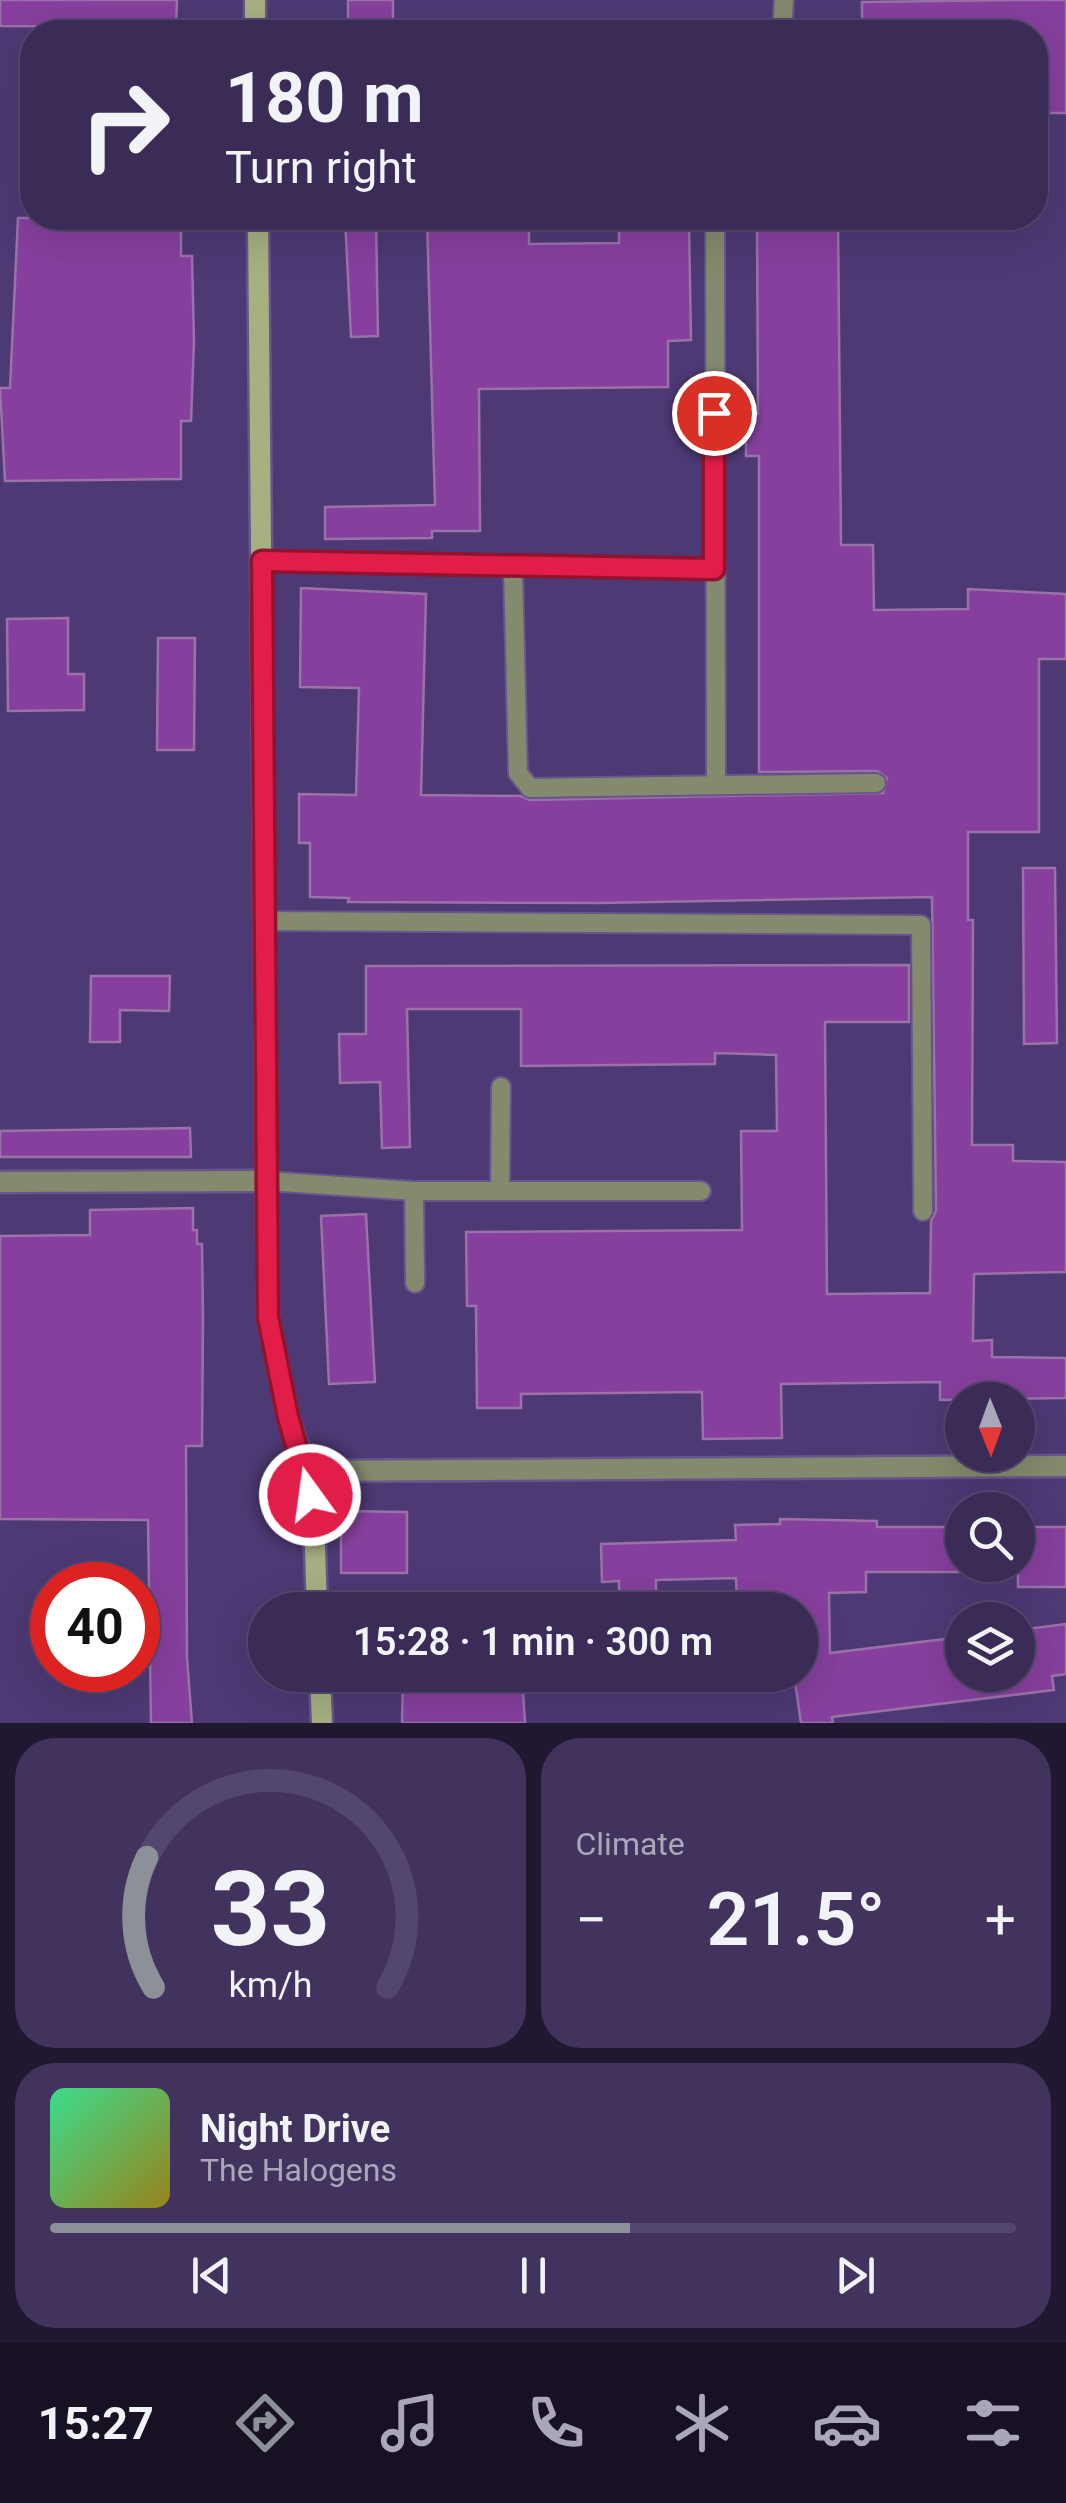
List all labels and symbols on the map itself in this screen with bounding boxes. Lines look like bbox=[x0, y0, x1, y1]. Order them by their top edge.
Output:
pin bbox=[672, 371, 757, 456]
north arrow bbox=[945, 1382, 1035, 1472]
position arrow bbox=[258, 1443, 362, 1547]
speed limit sign: 40 bbox=[30, 1562, 160, 1692]

